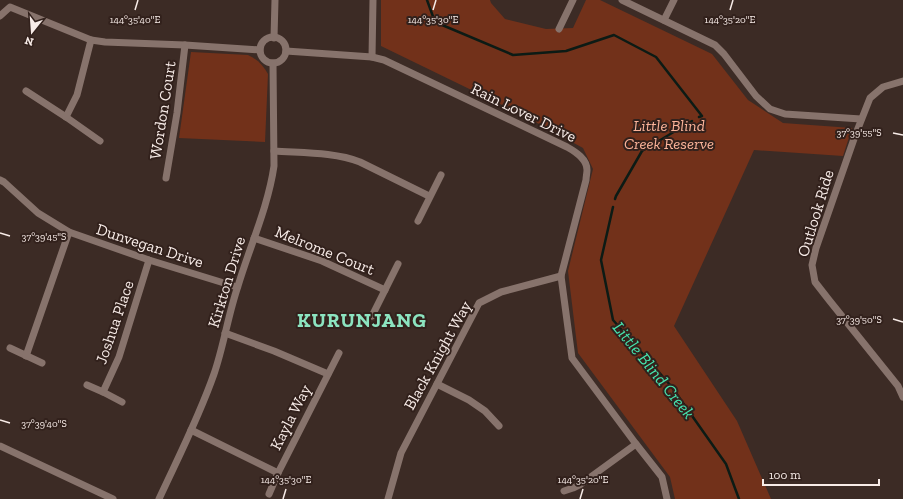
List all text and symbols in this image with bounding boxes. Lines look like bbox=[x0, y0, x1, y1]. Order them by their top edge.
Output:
north arrow bbox=[12, 12, 52, 52]
text: 144°35'40"E bbox=[110, 14, 160, 26]
text: 144°35'30"E bbox=[408, 14, 458, 26]
text: 144°35'20"E bbox=[705, 14, 756, 26]
text: N bbox=[23, 33, 35, 49]
street label: Wordon Court bbox=[145, 60, 180, 161]
street label: Rain Lover Drive bbox=[468, 79, 579, 146]
park label: Little Blind Creek Reserve bbox=[624, 116, 714, 153]
text: 37°39'55"S bbox=[837, 127, 881, 139]
street label: Outlook Ride bbox=[793, 167, 838, 259]
street label: Dunvegan Drive bbox=[94, 219, 206, 272]
street label: Melrome Court bbox=[272, 222, 377, 279]
text: 37°39'45"S bbox=[22, 231, 66, 243]
street label: Kirkton Drive bbox=[204, 234, 249, 330]
street label: Joshua Place bbox=[91, 278, 138, 367]
street label: Black Knight Way bbox=[400, 297, 476, 413]
district label: KURUNJANG bbox=[297, 308, 427, 332]
text: 37°39'50"S bbox=[836, 314, 882, 326]
water label: Little Blind Creek bbox=[609, 318, 699, 423]
street label: Kayla Way bbox=[266, 381, 315, 453]
text: 37°39'40"S bbox=[21, 418, 67, 430]
scale bar bbox=[763, 461, 879, 487]
text: 100 m bbox=[769, 468, 801, 482]
text: 144°35'30"E bbox=[261, 474, 311, 486]
text: 144°35'20"E bbox=[558, 474, 609, 486]

